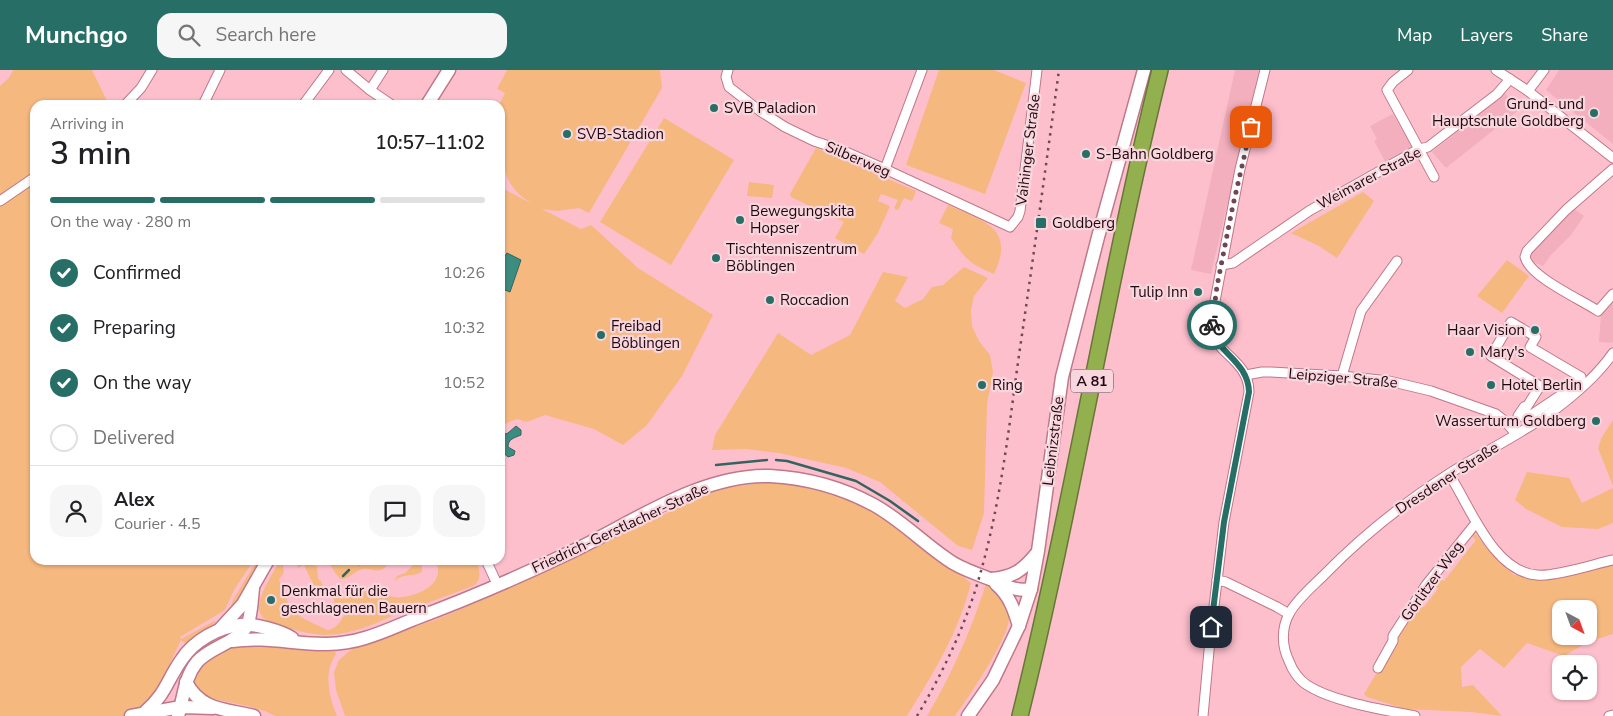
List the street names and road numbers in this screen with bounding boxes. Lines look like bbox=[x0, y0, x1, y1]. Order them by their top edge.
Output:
street label: Vaihinger Straße bbox=[1011, 93, 1045, 208]
street label: Silberweg bbox=[822, 136, 894, 182]
street label: Weimarer Straße bbox=[1313, 142, 1425, 214]
street label: Leipziger Straße bbox=[1288, 363, 1398, 393]
road number: A 81 bbox=[1071, 370, 1113, 392]
street label: Leibnizstraße bbox=[1038, 395, 1068, 487]
street label: Dresdener Straße bbox=[1392, 437, 1502, 519]
street label: Friedrich-Gerstlacher-Straße bbox=[528, 478, 712, 578]
street label: Görlitzer Weg bbox=[1396, 537, 1468, 625]

